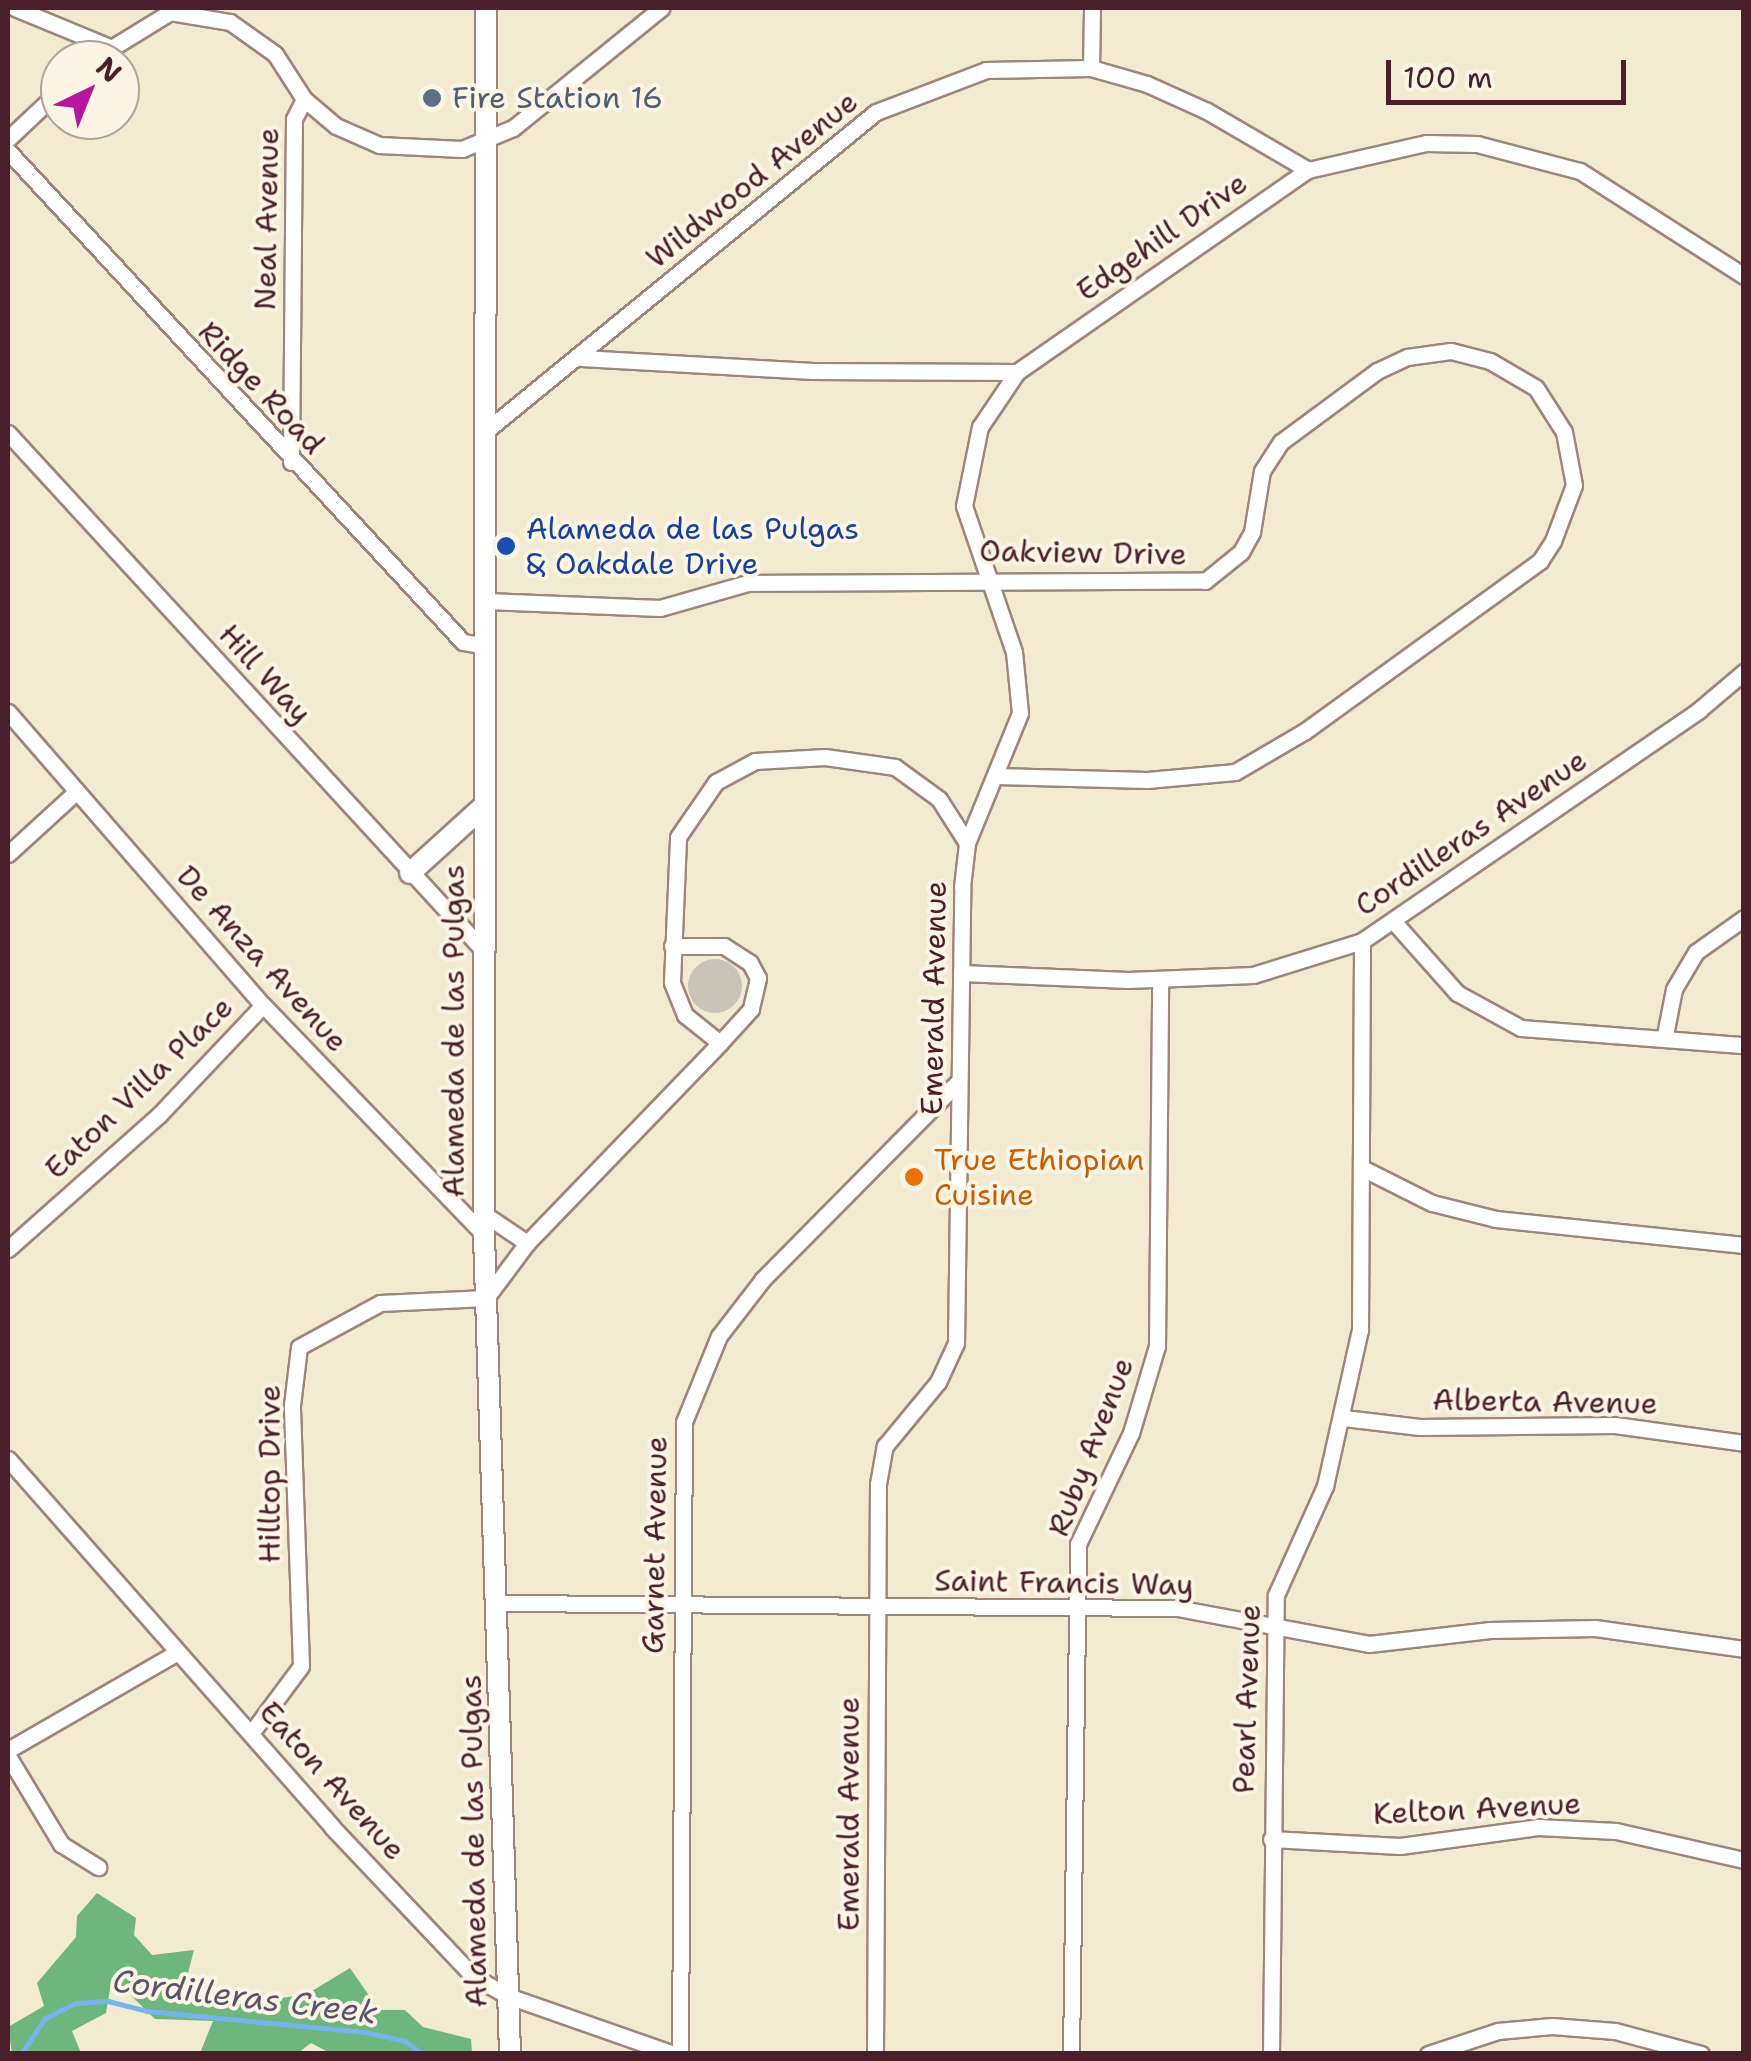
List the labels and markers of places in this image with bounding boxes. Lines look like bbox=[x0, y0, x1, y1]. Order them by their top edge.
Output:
place label: Fire Station 16 bbox=[452, 80, 663, 116]
marker: Fire Station 16 bbox=[421, 87, 443, 109]
place label: Alameda de las Pulgas & Oakdale Drive bbox=[526, 511, 859, 582]
marker: Alameda de las Pulgas & Oakdale Drive bbox=[495, 535, 517, 557]
place label: True Ethiopian Cuisine bbox=[934, 1142, 1144, 1212]
marker: True Ethiopian Cuisine bbox=[903, 1166, 925, 1188]

